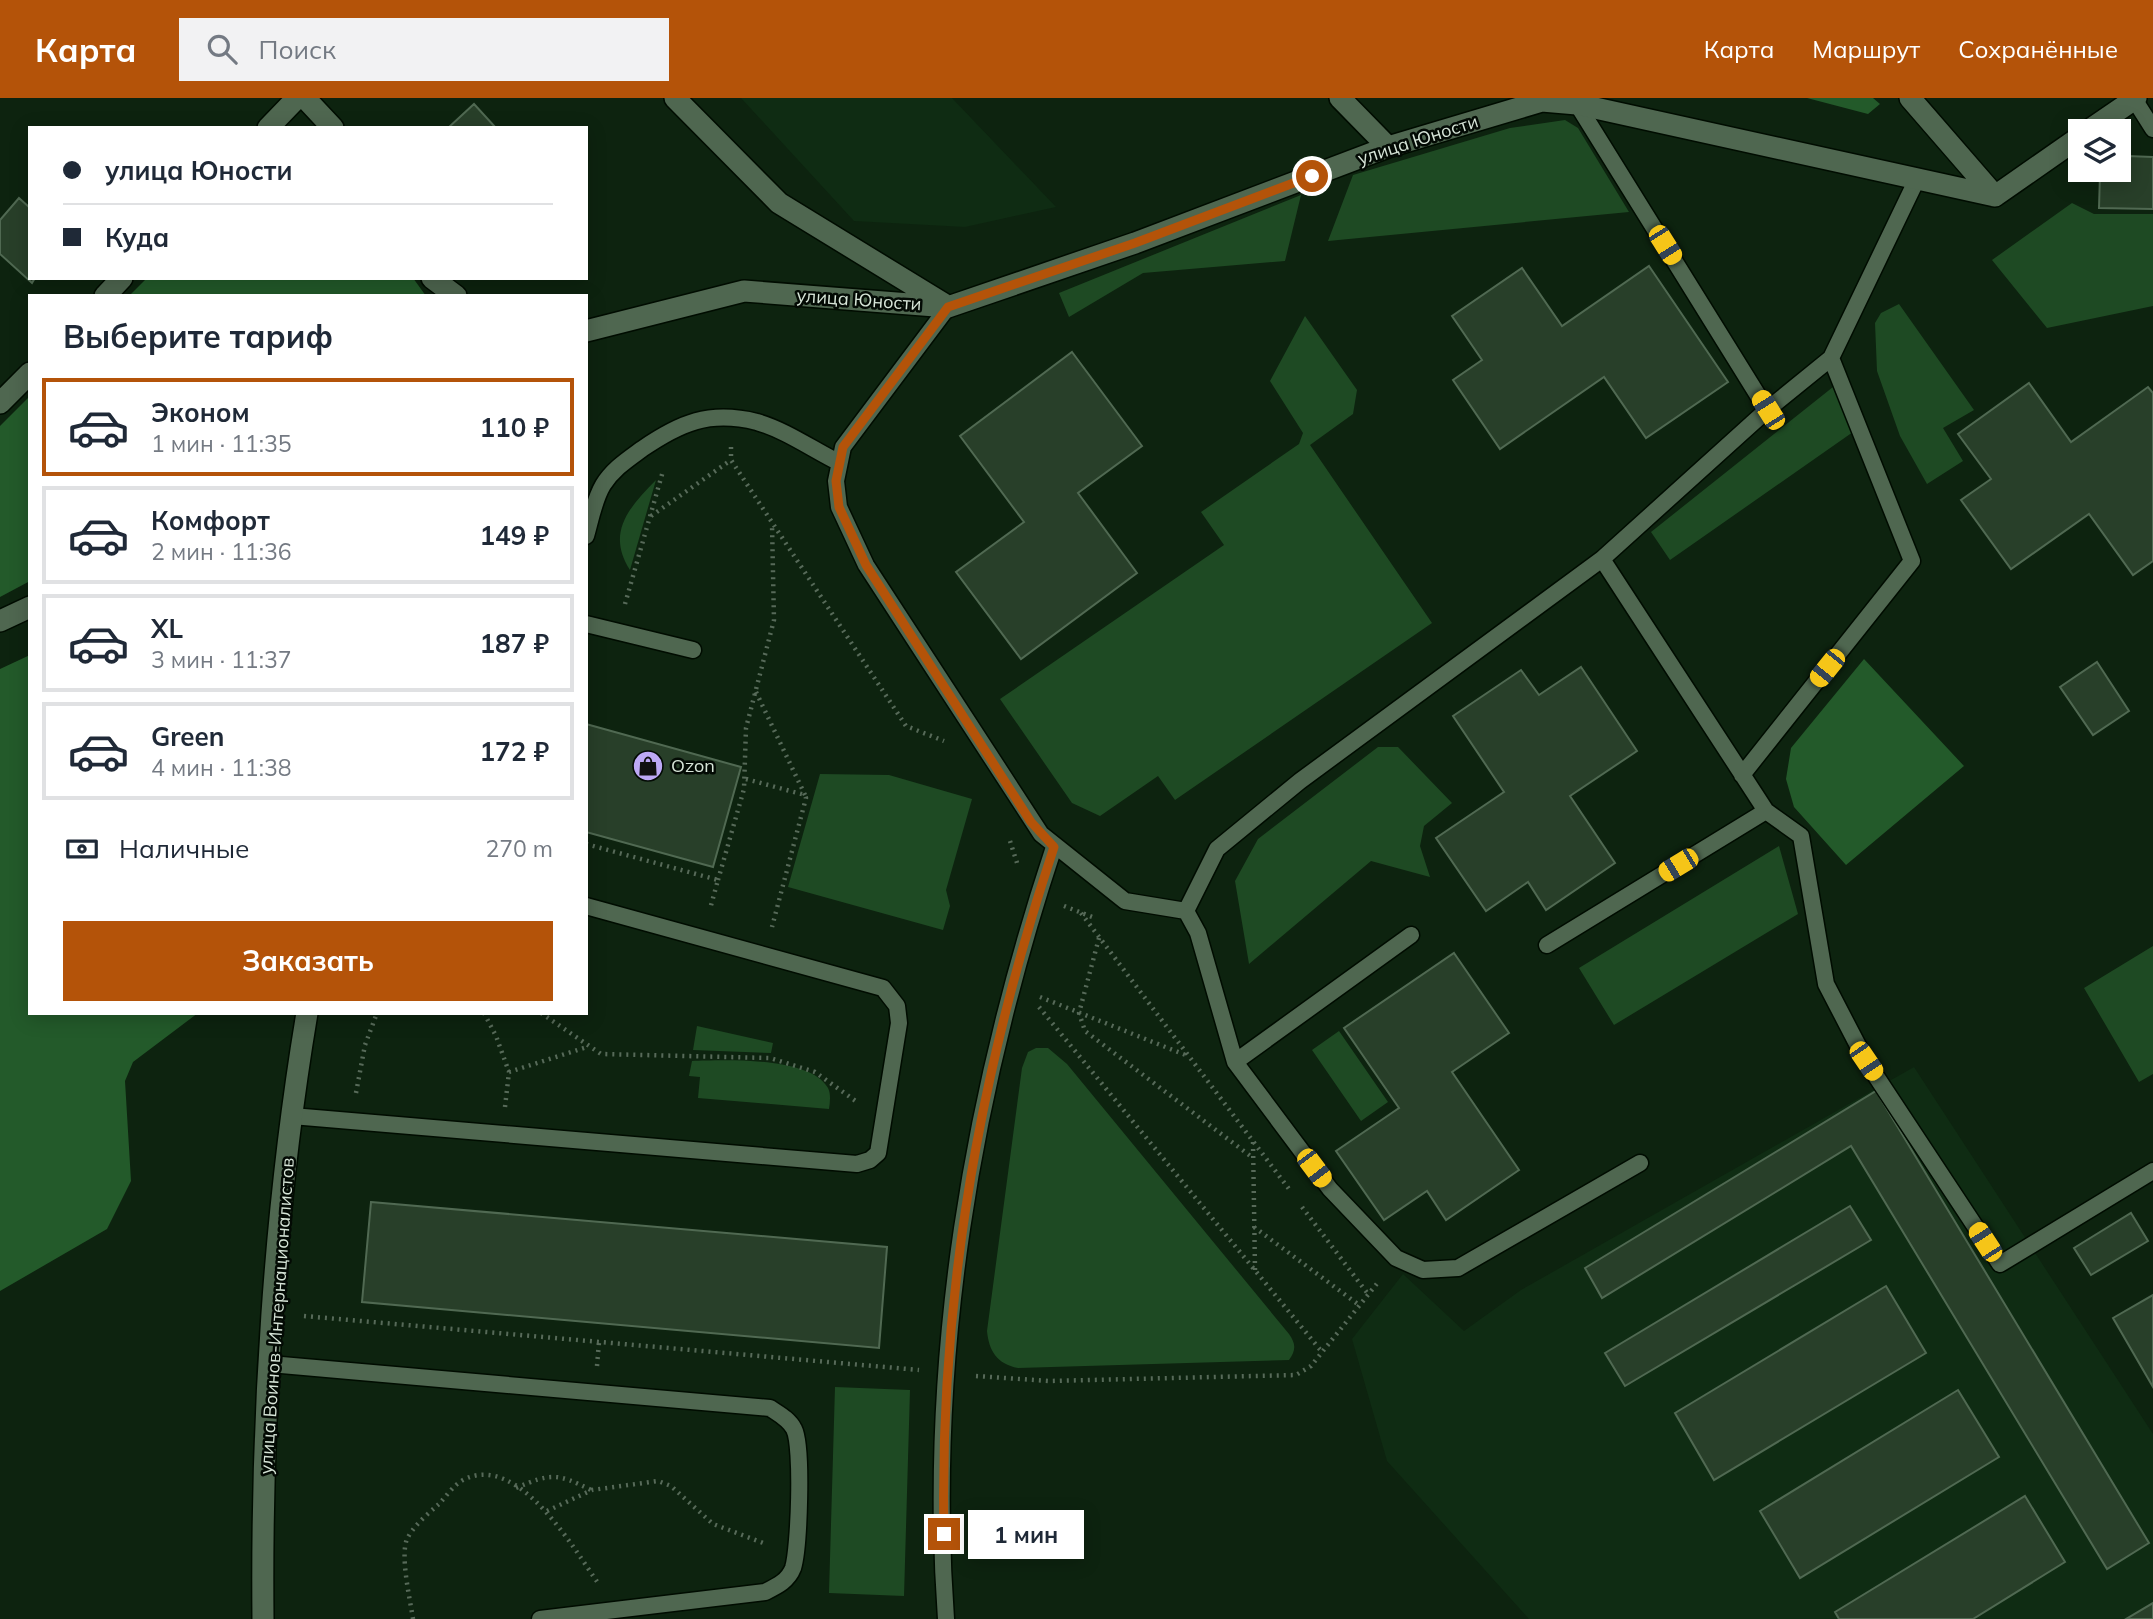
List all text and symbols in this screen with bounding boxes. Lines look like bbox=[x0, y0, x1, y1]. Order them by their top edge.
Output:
search box bbox=[179, 18, 669, 81]
text: Карта bbox=[35, 29, 137, 70]
icon: search bbox=[203, 30, 241, 68]
text: Поиск bbox=[259, 33, 336, 66]
text: Карта bbox=[1704, 34, 1774, 64]
text: Маршрут bbox=[1812, 34, 1920, 64]
text: Сохранённые bbox=[1958, 34, 2118, 64]
street label: улица Юности bbox=[1355, 109, 1481, 170]
map controls bbox=[2068, 119, 2131, 182]
button: layers bbox=[2068, 119, 2131, 182]
text: улица Юности bbox=[105, 154, 292, 187]
route start bbox=[1296, 160, 1328, 192]
text: Куда bbox=[105, 221, 169, 254]
car bbox=[1645, 222, 1686, 268]
street label: улица Юности bbox=[796, 284, 922, 315]
text: Выберите тариф bbox=[63, 316, 333, 356]
car bbox=[1748, 387, 1789, 433]
icon: car bbox=[67, 396, 130, 459]
text: Эконом bbox=[151, 396, 250, 429]
text: 110 ₽ bbox=[479, 411, 549, 444]
text: 1 мин · 11:35 bbox=[151, 429, 291, 458]
icon: car bbox=[67, 504, 130, 567]
text: Комфорт bbox=[151, 504, 270, 537]
text: 149 ₽ bbox=[479, 519, 549, 552]
text: 2 мин · 11:36 bbox=[151, 537, 291, 566]
icon: car bbox=[67, 612, 130, 675]
text: XL bbox=[151, 612, 183, 645]
text: 187 ₽ bbox=[479, 627, 549, 660]
text: 3 мин · 11:37 bbox=[151, 645, 291, 674]
car bbox=[1806, 645, 1849, 691]
icon: car bbox=[67, 720, 130, 783]
text: Green bbox=[151, 720, 224, 753]
text: 172 ₽ bbox=[479, 735, 549, 768]
shop icon: Ozon bbox=[631, 749, 665, 783]
text: 4 мин · 11:38 bbox=[151, 753, 291, 782]
place label: Ozon bbox=[671, 754, 715, 777]
icon: cash bbox=[63, 830, 101, 868]
text: Наличные bbox=[119, 832, 249, 865]
text: 270 m bbox=[485, 834, 553, 863]
car bbox=[1655, 845, 1702, 885]
button: Заказать bbox=[63, 921, 553, 1001]
car bbox=[1846, 1038, 1887, 1084]
car bbox=[1293, 1145, 1336, 1191]
street label: улица Воинов-Интернационалистов bbox=[254, 1157, 299, 1475]
car bbox=[1965, 1219, 2006, 1265]
callout: 1 мин bbox=[968, 1510, 1084, 1558]
route end bbox=[928, 1518, 960, 1550]
text: 1 мин bbox=[994, 1520, 1058, 1549]

